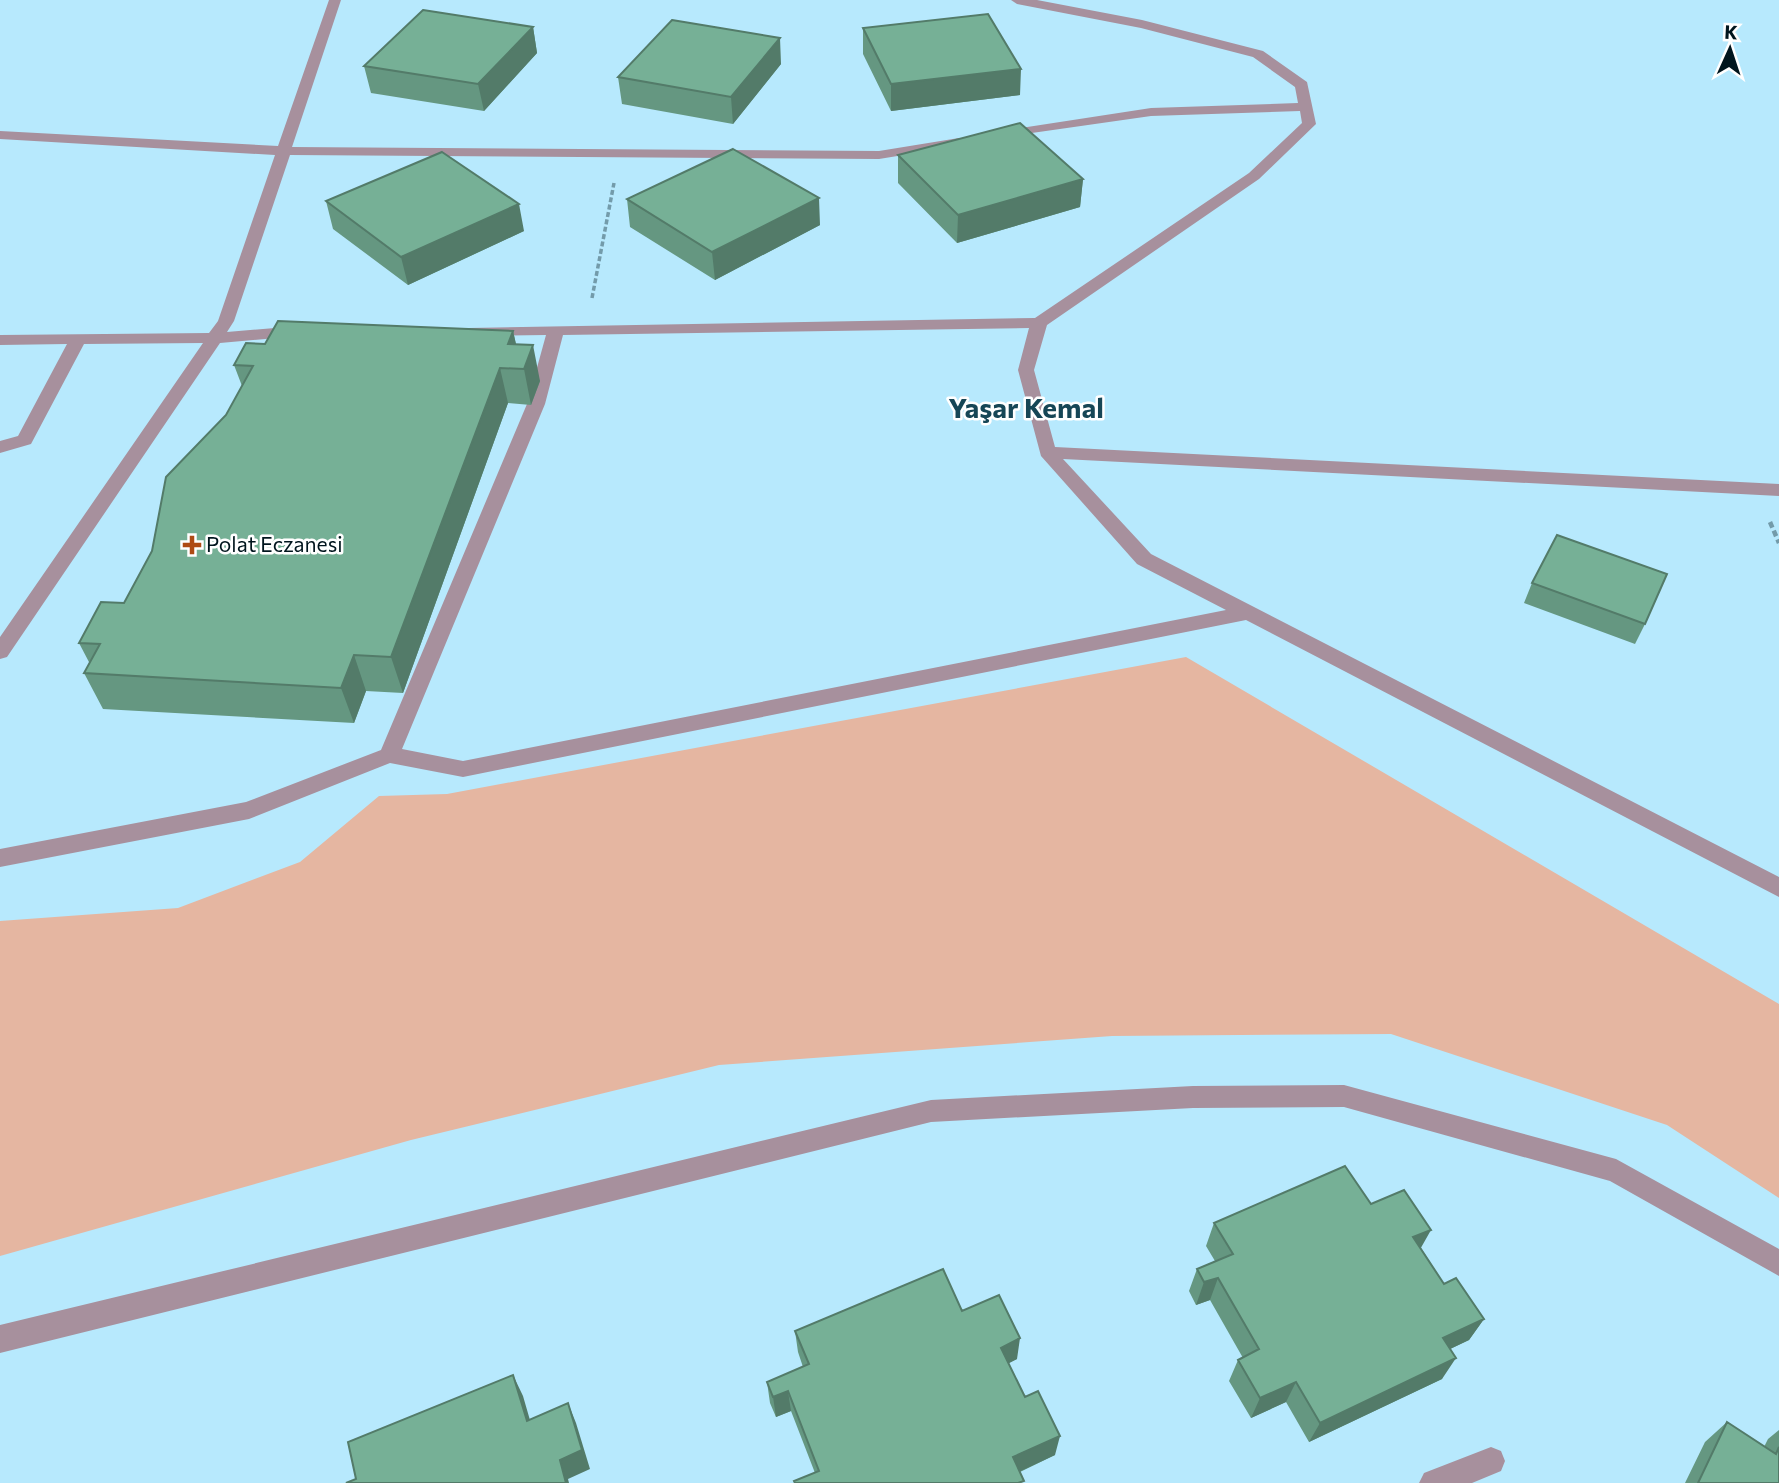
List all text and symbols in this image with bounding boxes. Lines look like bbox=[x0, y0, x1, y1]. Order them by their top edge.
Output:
north arrow bbox=[1695, 14, 1765, 84]
text: K bbox=[1724, 20, 1738, 43]
district label: Yaşar Kemal bbox=[948, 390, 1104, 424]
place label: Polat Eczanesi bbox=[206, 531, 343, 556]
marker: Polat Eczanesi bbox=[184, 537, 200, 553]

